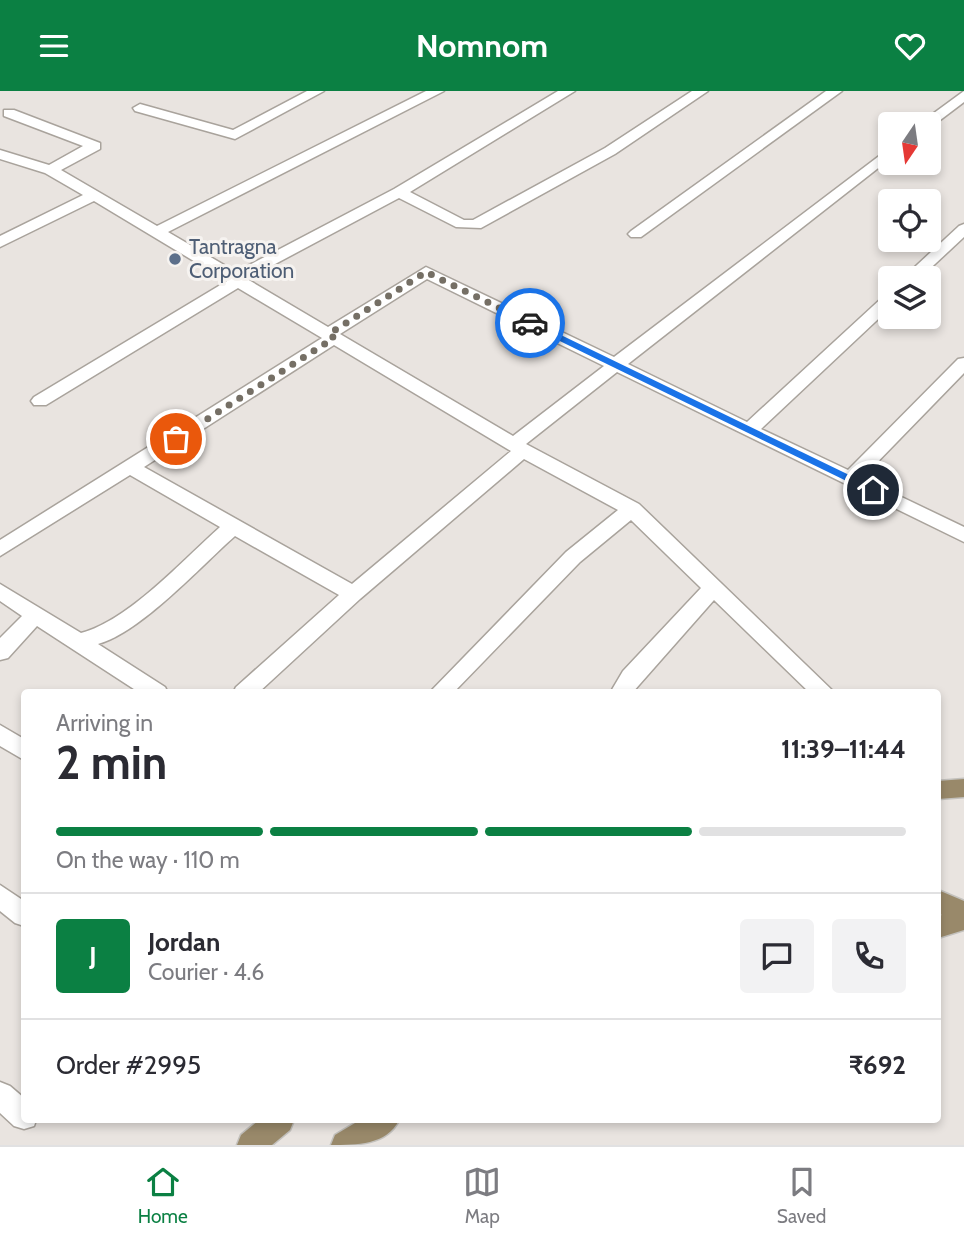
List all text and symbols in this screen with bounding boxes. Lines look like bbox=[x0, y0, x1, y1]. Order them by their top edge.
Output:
text: Nomnom bbox=[416, 26, 548, 65]
icon: menu bbox=[35, 27, 73, 65]
icon: heart bbox=[891, 27, 929, 65]
north arrow bbox=[878, 112, 942, 175]
map controls bbox=[878, 112, 941, 329]
button: locate bbox=[878, 189, 941, 252]
place label: Tantragna Corporation bbox=[189, 234, 294, 283]
marker: Tantragna Corporation bbox=[167, 251, 183, 267]
button: layers bbox=[878, 266, 941, 329]
courier bbox=[495, 288, 565, 358]
icon: car bbox=[511, 304, 549, 342]
pin bbox=[146, 409, 206, 469]
icon: bag bbox=[157, 420, 195, 458]
pin bbox=[843, 460, 903, 520]
icon: home bbox=[854, 471, 892, 509]
text: Arriving in bbox=[56, 709, 153, 737]
text: 11:39–11:44 bbox=[781, 733, 906, 765]
text: 2 min bbox=[56, 735, 167, 791]
text: On the way · 110 m bbox=[56, 846, 240, 874]
button: chat bbox=[740, 919, 814, 993]
button: phone bbox=[832, 919, 906, 993]
text: Jordan bbox=[148, 926, 220, 958]
text: J bbox=[89, 940, 97, 972]
text: Courier · 4.6 bbox=[148, 958, 264, 986]
text: Order #2995 bbox=[56, 1049, 201, 1081]
text: ₹692 bbox=[849, 1049, 906, 1081]
tab: Home bbox=[138, 1163, 188, 1228]
tab: Map bbox=[463, 1163, 501, 1228]
tab: Saved bbox=[777, 1163, 826, 1228]

